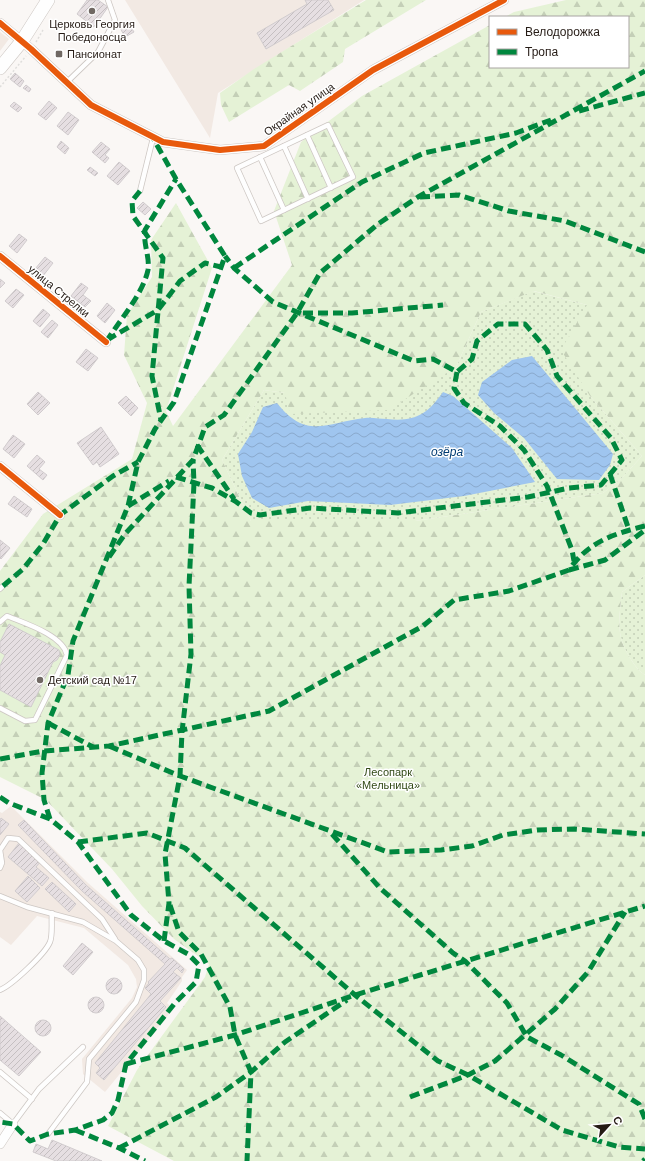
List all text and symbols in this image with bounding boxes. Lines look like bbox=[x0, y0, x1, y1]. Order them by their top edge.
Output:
marker: Церковь Георгия Победоносца bbox=[87, 6, 97, 16]
legend bbox=[489, 16, 629, 68]
place label: Церковь Георгия Победоносца bbox=[49, 18, 135, 43]
text: Велодорожка bbox=[525, 25, 600, 39]
text: Тропа bbox=[525, 45, 559, 59]
place label: Пансионат bbox=[67, 48, 122, 60]
marker: Пансионат bbox=[54, 49, 64, 59]
street label: Окрайная улица bbox=[261, 80, 337, 138]
street label: улица Стрелки bbox=[26, 263, 92, 319]
water label: озёра bbox=[431, 445, 463, 459]
place label: Детский сад №17 bbox=[48, 674, 137, 686]
marker: Детский сад №17 bbox=[35, 675, 45, 685]
park label: Лесопарк «Мельница» bbox=[356, 766, 420, 791]
north arrow bbox=[589, 1105, 629, 1145]
text: С bbox=[611, 1114, 625, 1127]

